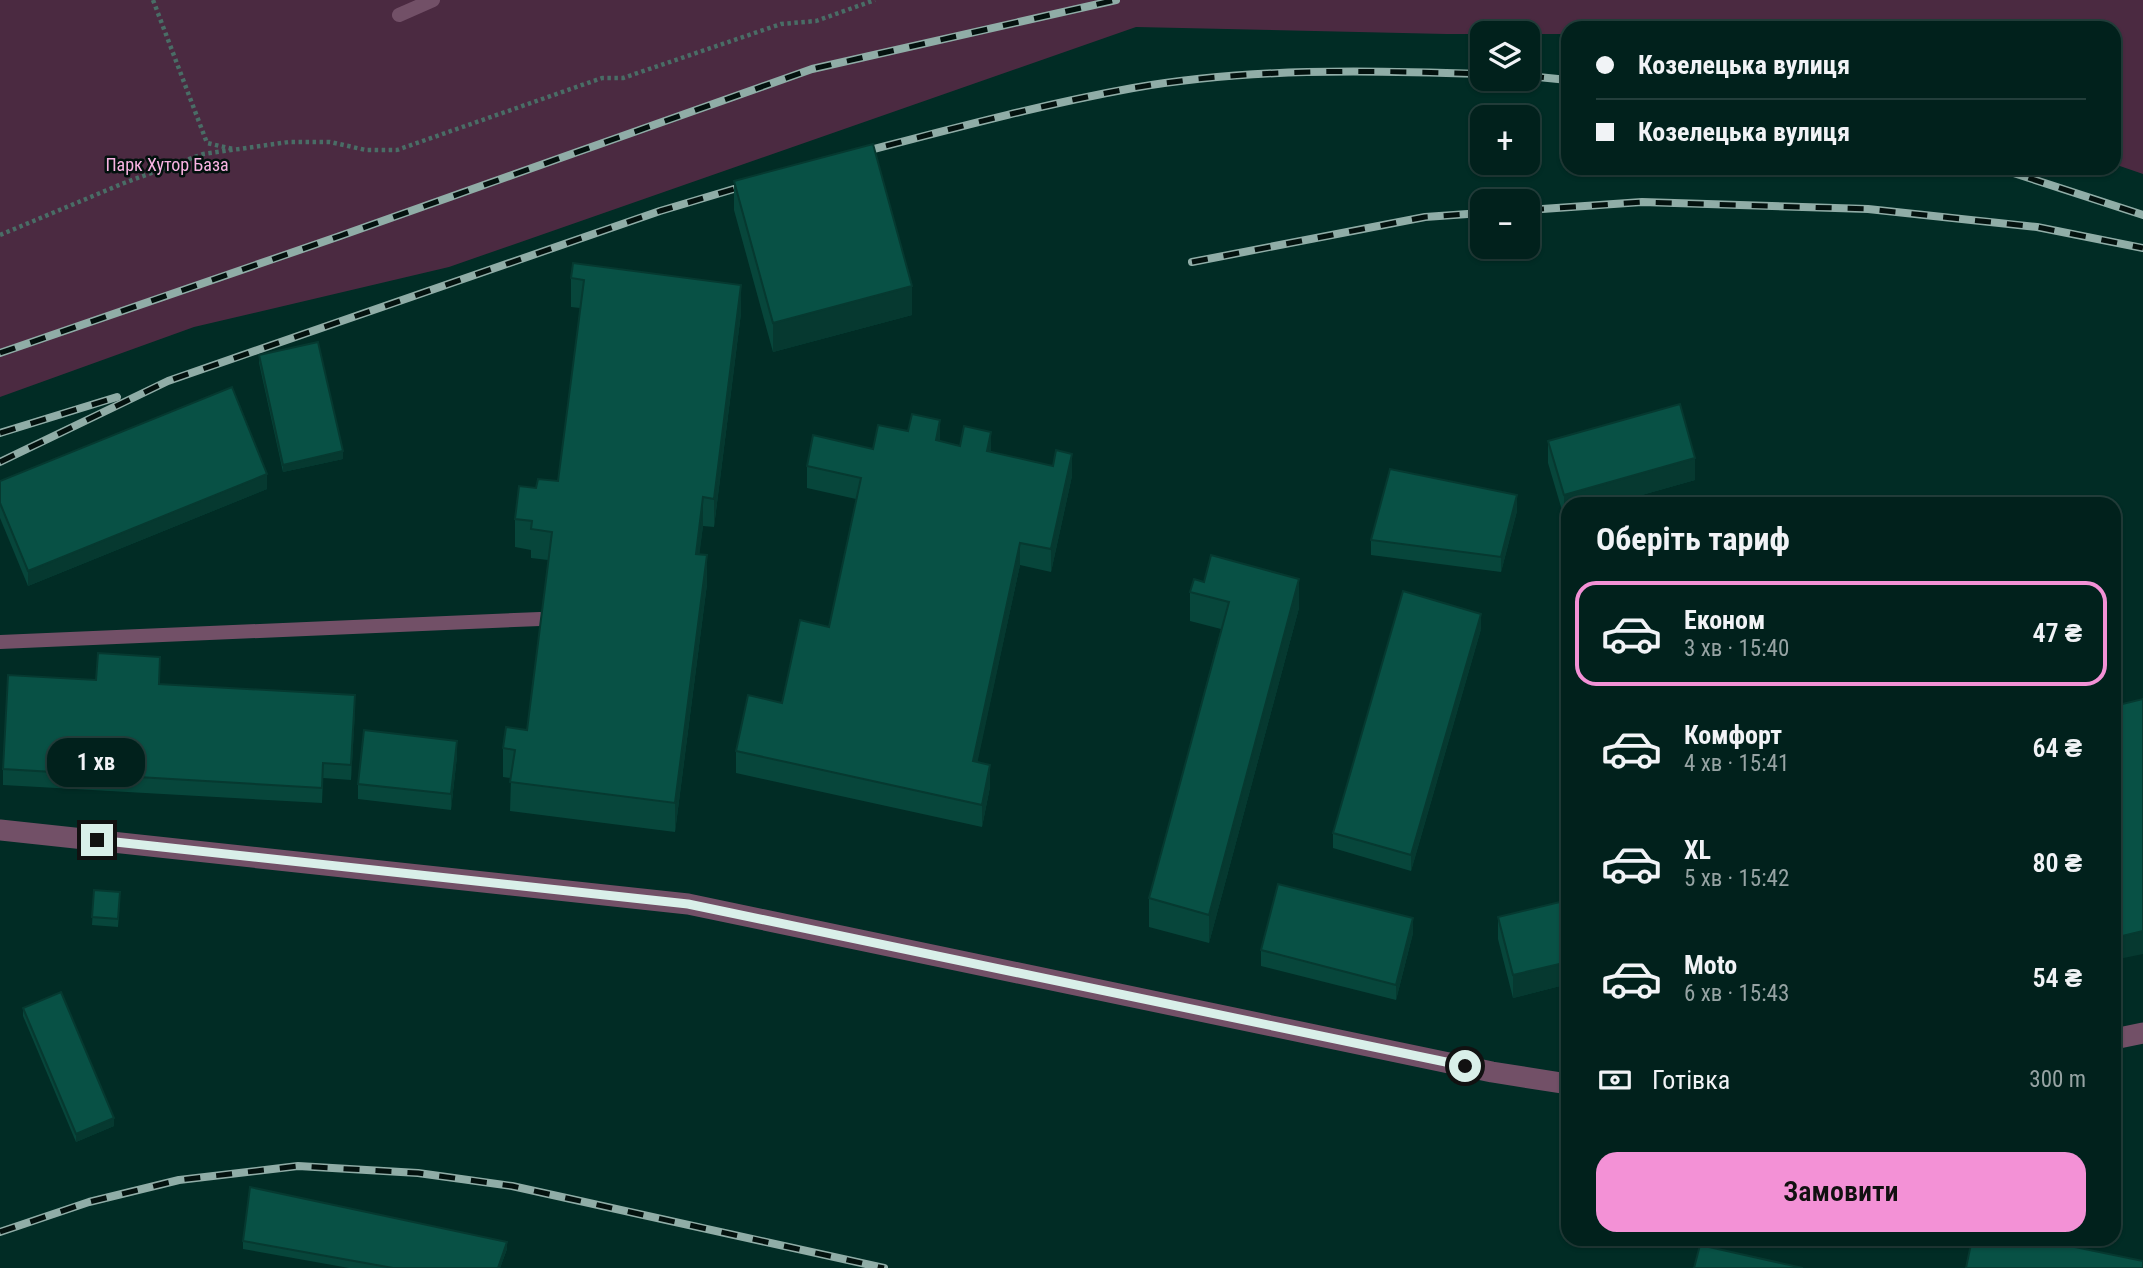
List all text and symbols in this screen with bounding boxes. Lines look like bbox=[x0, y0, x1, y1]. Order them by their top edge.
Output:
map controls bbox=[1470, 21, 1540, 259]
button: layers bbox=[1470, 21, 1540, 91]
text: Козелецька вулиця bbox=[1638, 50, 1850, 80]
button: + bbox=[1470, 105, 1540, 175]
text: Козелецька вулиця bbox=[1638, 117, 1850, 147]
park label: Парк Хутор База bbox=[105, 154, 229, 175]
button: − bbox=[1470, 189, 1540, 259]
text: Оберіть тариф bbox=[1596, 520, 1790, 558]
icon: car bbox=[1600, 602, 1663, 665]
text: Економ bbox=[1684, 605, 1765, 635]
text: 47 ₴ bbox=[2033, 618, 2082, 648]
text: 3 хв · 15:40 bbox=[1684, 635, 1789, 662]
icon: car bbox=[1600, 717, 1663, 780]
text: Комфорт bbox=[1684, 720, 1782, 750]
text: 64 ₴ bbox=[2033, 733, 2082, 763]
callout: 1 хв bbox=[48, 738, 146, 788]
text: 1 хв bbox=[77, 749, 115, 776]
text: 4 хв · 15:41 bbox=[1684, 750, 1789, 777]
route end bbox=[81, 824, 113, 856]
icon: car bbox=[1600, 832, 1663, 895]
text: XL bbox=[1684, 835, 1711, 865]
text: 80 ₴ bbox=[2033, 848, 2082, 878]
text: 5 хв · 15:42 bbox=[1684, 865, 1789, 892]
icon: car bbox=[1600, 947, 1663, 1010]
text: Moto bbox=[1684, 950, 1737, 980]
text: 54 ₴ bbox=[2033, 963, 2082, 993]
text: 6 хв · 15:43 bbox=[1684, 980, 1789, 1007]
route start bbox=[1449, 1050, 1481, 1082]
icon: cash bbox=[1596, 1061, 1634, 1099]
text: Готівка bbox=[1652, 1065, 1730, 1095]
text: 300 m bbox=[2029, 1066, 2086, 1093]
button: Замовити bbox=[1596, 1152, 2086, 1232]

